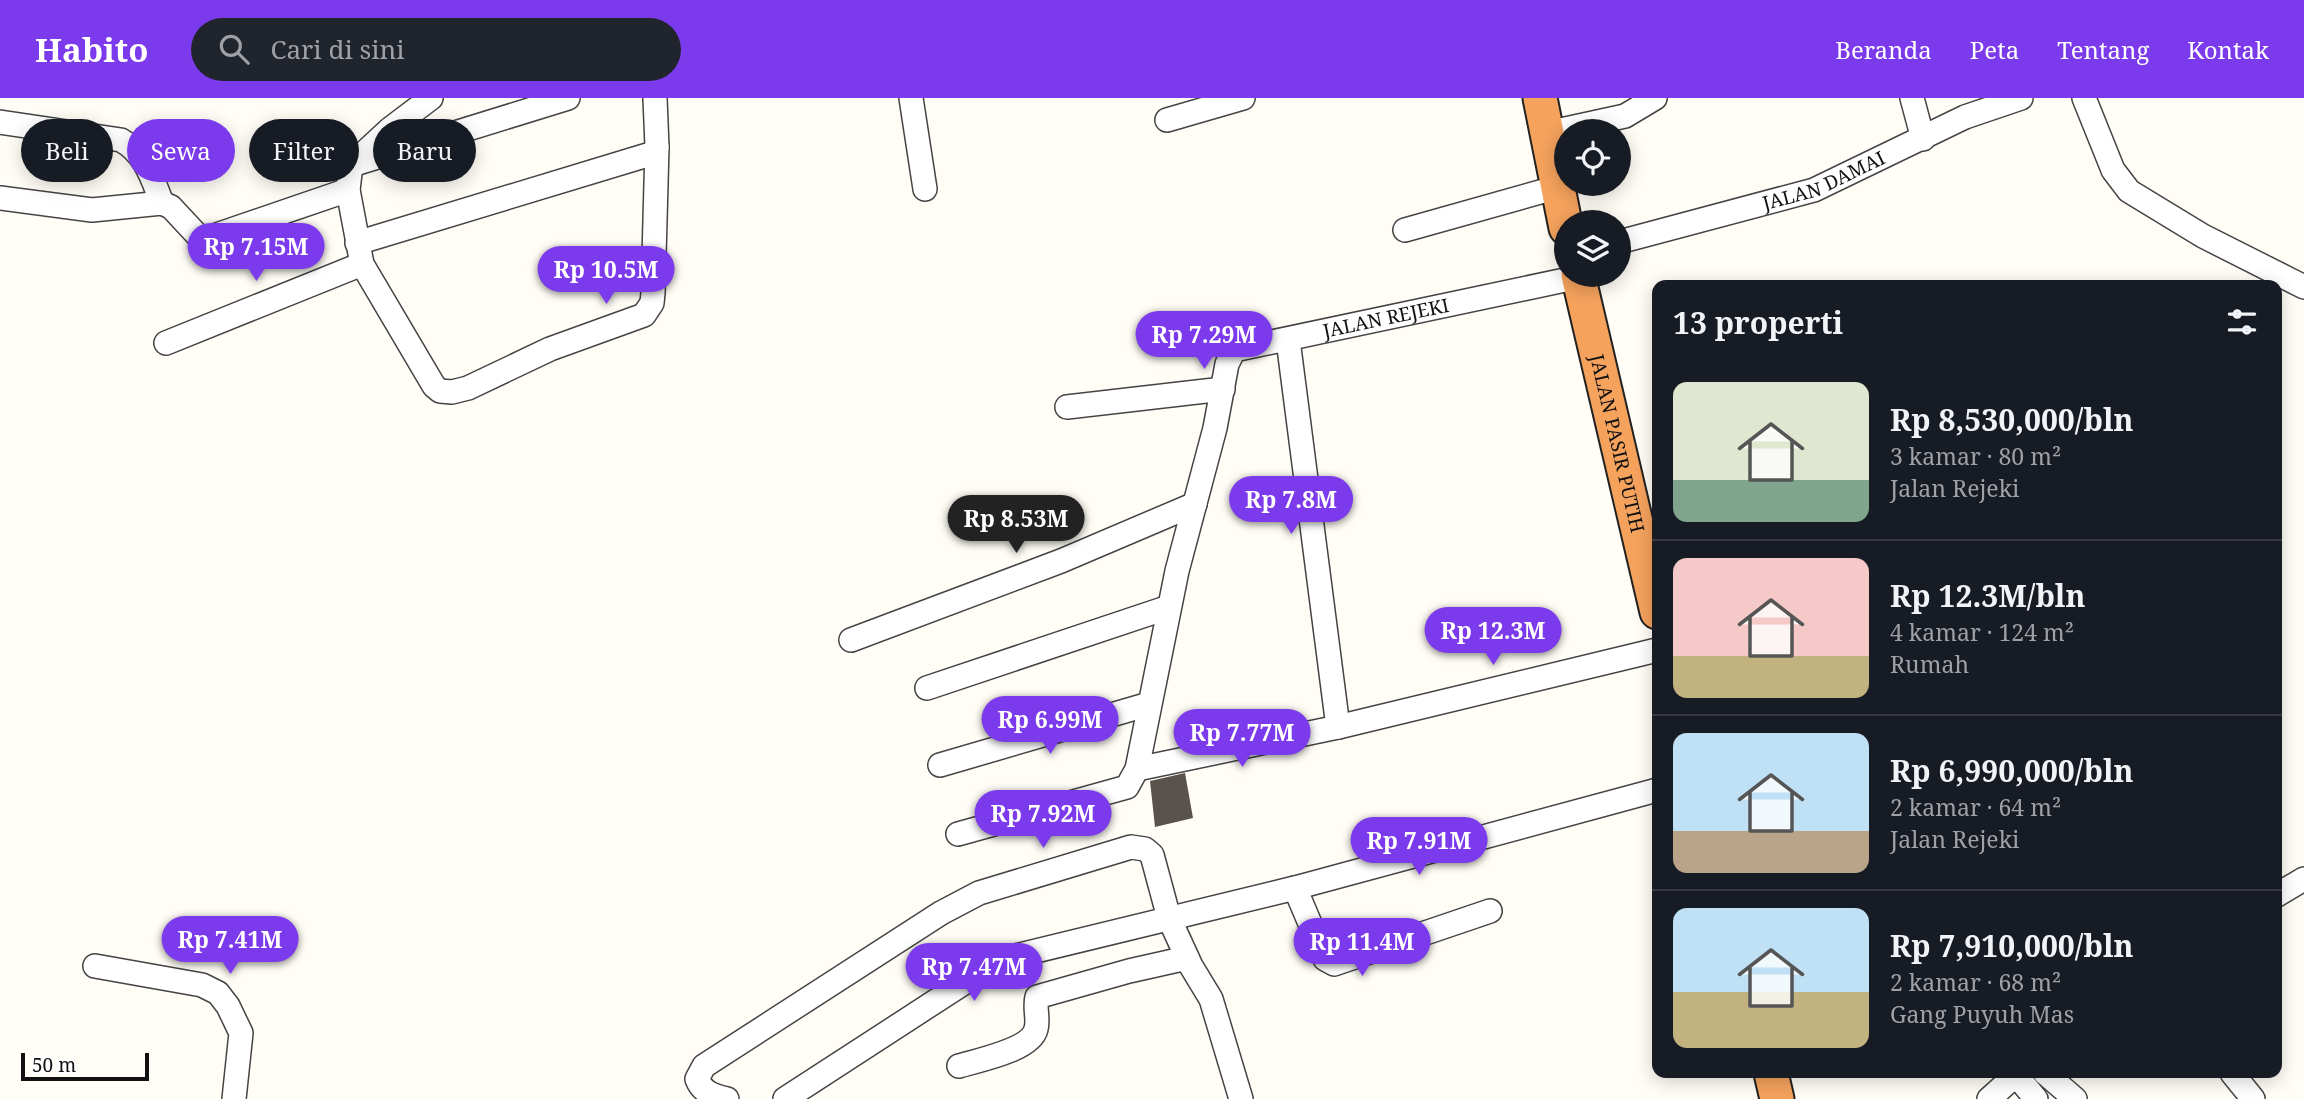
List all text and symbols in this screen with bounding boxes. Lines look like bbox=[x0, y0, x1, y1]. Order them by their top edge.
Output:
search box bbox=[191, 18, 681, 81]
text: Habito bbox=[35, 27, 149, 72]
icon: search bbox=[215, 30, 253, 68]
text: Cari di sini bbox=[271, 31, 405, 67]
text: Beranda bbox=[1835, 33, 1932, 66]
text: Peta bbox=[1970, 33, 2019, 66]
text: Tentang bbox=[2057, 33, 2149, 66]
text: Kontak bbox=[2187, 33, 2269, 66]
chip: Beli bbox=[21, 119, 113, 182]
chip: Sewa bbox=[127, 119, 235, 182]
chip: Filter bbox=[249, 119, 359, 182]
chip: Baru bbox=[373, 119, 476, 182]
map controls bbox=[1554, 119, 1631, 287]
button: locate bbox=[1554, 119, 1631, 196]
street label: JALAN DAMAI bbox=[1759, 145, 1889, 216]
button: layers bbox=[1554, 210, 1631, 287]
pin: Rp 7.15M bbox=[184, 223, 328, 283]
text: Rp 7.15M bbox=[204, 230, 308, 262]
pin: Rp 10.5M bbox=[534, 246, 678, 306]
text: Rp 10.5M bbox=[554, 253, 658, 285]
street label: JALAN REJEKI bbox=[1320, 292, 1451, 344]
text: 13 properti bbox=[1673, 302, 1843, 343]
icon: filters bbox=[2223, 303, 2261, 341]
pin: Rp 7.29M bbox=[1132, 312, 1276, 371]
text: Rp 7.29M bbox=[1152, 318, 1256, 350]
street label: JALAN PASIR PUTIH bbox=[1584, 351, 1651, 535]
text: Rp 8,530,000/bln bbox=[1890, 399, 2133, 440]
icon: home bbox=[1729, 410, 1813, 494]
text: 3 kamar · 80 m² bbox=[1890, 440, 2061, 472]
text: Jalan Rejeki bbox=[1890, 472, 2019, 504]
pin: Rp 7.8M bbox=[1226, 476, 1356, 536]
text: Rp 7.8M bbox=[1245, 483, 1337, 515]
pin: Rp 8.53M bbox=[944, 496, 1088, 555]
text: Rp 8.53M bbox=[964, 502, 1068, 534]
text: Rp 12.3M/bln bbox=[1890, 575, 2085, 616]
icon: home bbox=[1729, 586, 1813, 670]
pin: Rp 12.3M bbox=[1421, 608, 1565, 667]
text: Rp 12.3M bbox=[1441, 614, 1545, 646]
text: 4 kamar · 124 m² bbox=[1890, 616, 2074, 648]
text: Rumah bbox=[1890, 648, 1969, 680]
pin: Rp 6.99M bbox=[978, 696, 1122, 756]
text: Rp 6.99M bbox=[998, 703, 1102, 735]
pin: Rp 7.77M bbox=[1170, 710, 1314, 769]
text: Rp 7.77M bbox=[1190, 716, 1294, 748]
text: Rp 6,990,000/bln bbox=[1890, 750, 2133, 791]
icon: home bbox=[1729, 761, 1813, 845]
pin: Rp 7.92M bbox=[971, 790, 1115, 850]
text: 2 kamar · 64 m² bbox=[1890, 791, 2061, 823]
text: Rp 7.92M bbox=[991, 797, 1095, 829]
pin: Rp 7.91M bbox=[1347, 818, 1491, 877]
text: Jalan Rejeki bbox=[1890, 823, 2019, 855]
text: Rp 7.91M bbox=[1367, 824, 1471, 856]
pin: Rp 7.41M bbox=[158, 916, 302, 976]
pin: Rp 11.4M bbox=[1290, 918, 1434, 978]
text: Rp 7.41M bbox=[178, 923, 282, 955]
text: Rp 11.4M bbox=[1310, 925, 1414, 957]
text: Rp 7,910,000/bln bbox=[1890, 925, 2133, 966]
icon: home bbox=[1729, 936, 1813, 1020]
pin: Rp 7.47M bbox=[902, 944, 1046, 1003]
text: Rp 7.47M bbox=[922, 950, 1026, 982]
text: 2 kamar · 68 m² bbox=[1890, 966, 2061, 998]
text: Gang Puyuh Mas bbox=[1890, 998, 2074, 1030]
scale bar bbox=[21, 1050, 149, 1082]
text: 50 m bbox=[32, 1052, 76, 1078]

